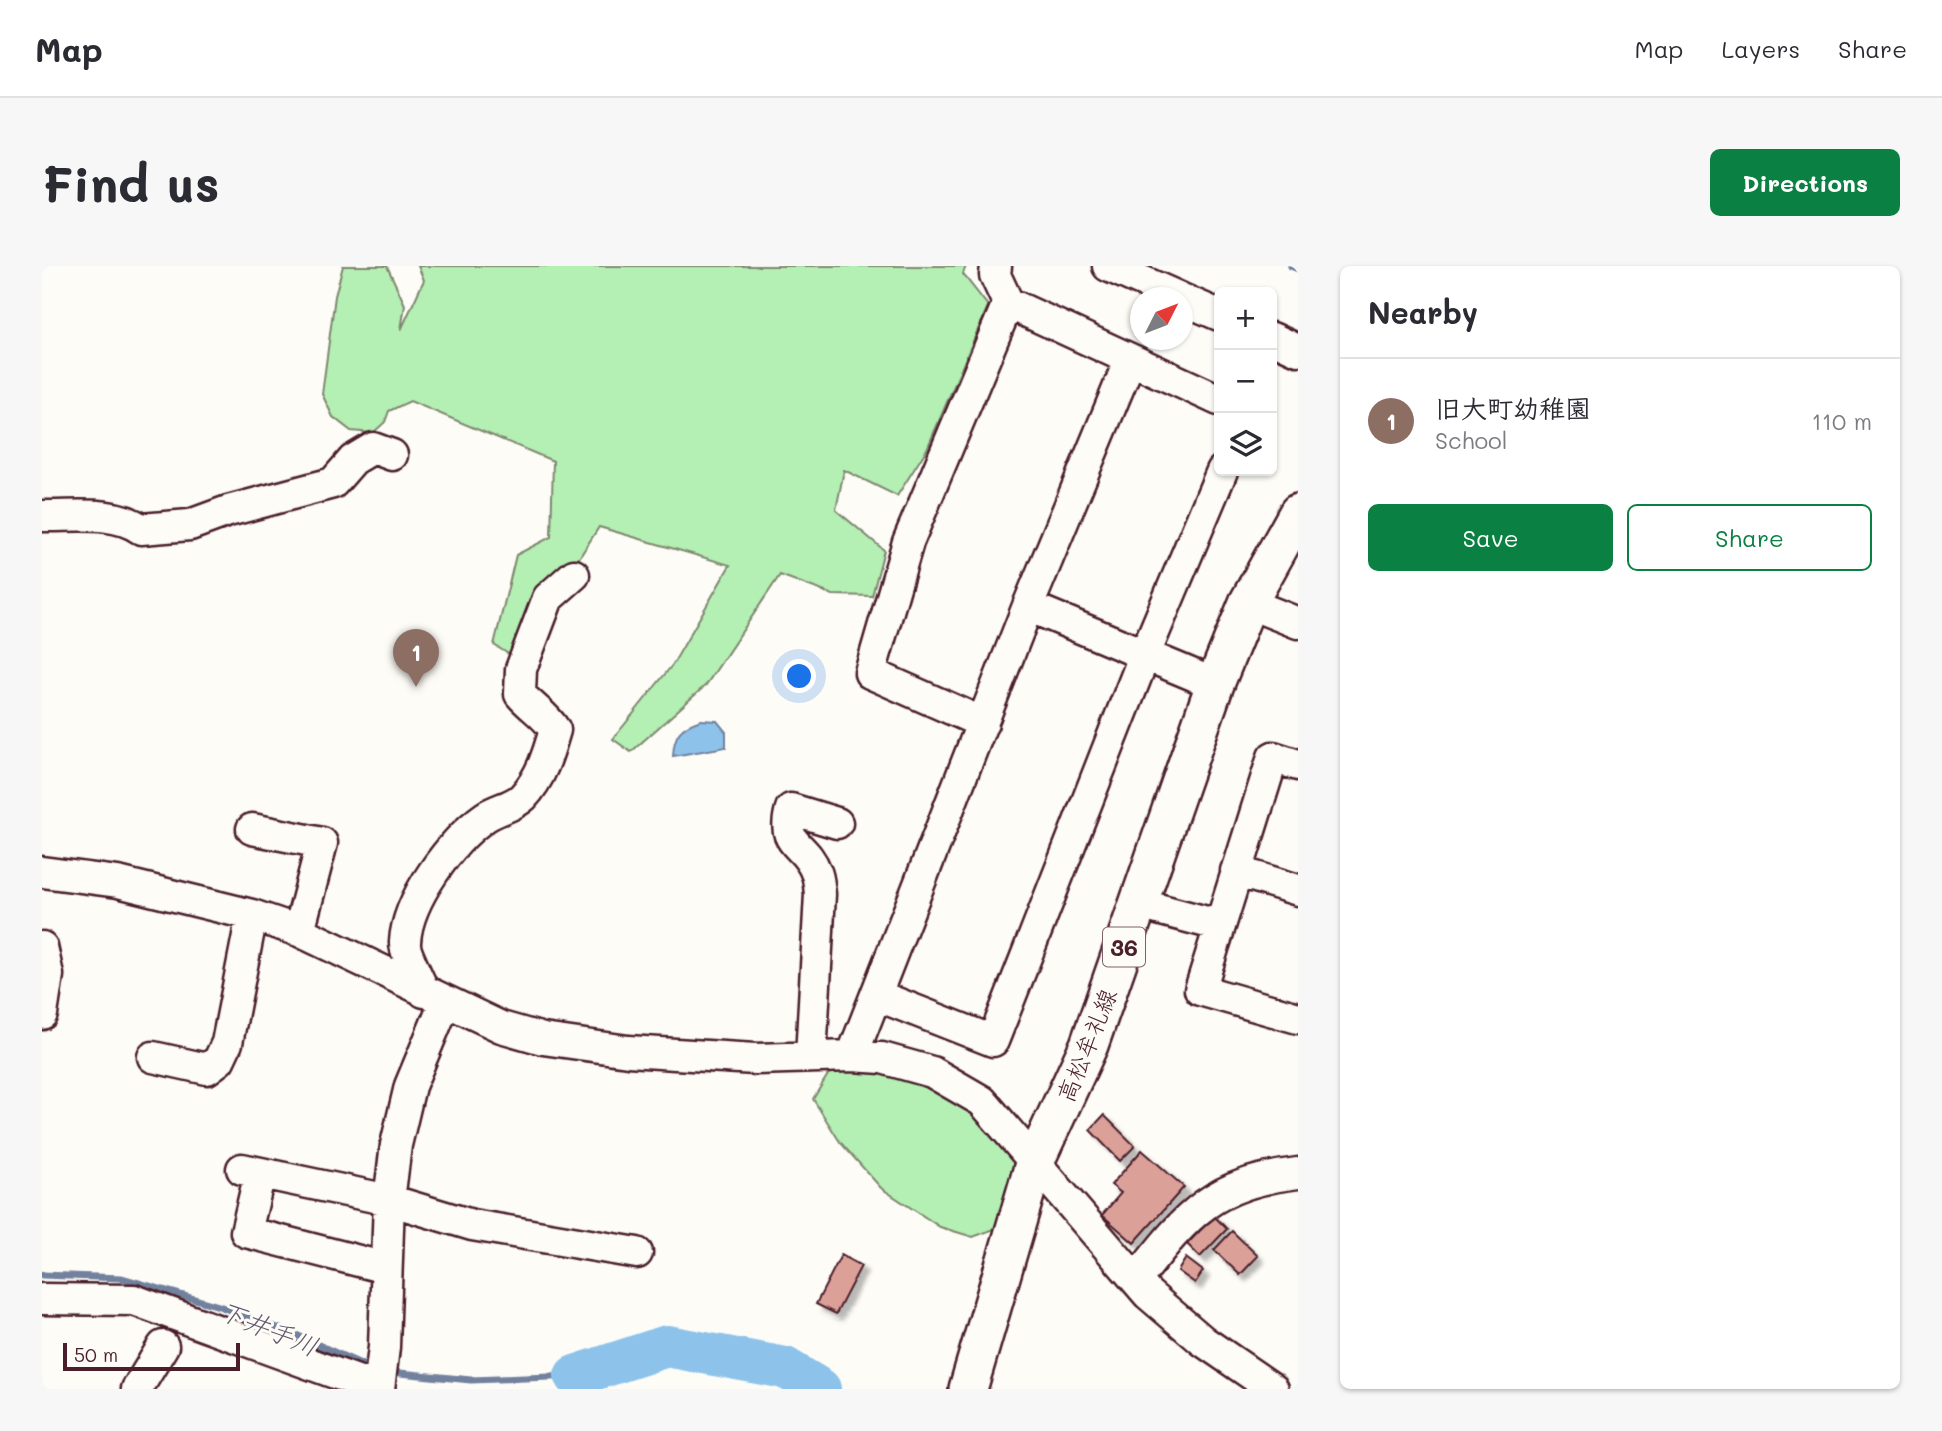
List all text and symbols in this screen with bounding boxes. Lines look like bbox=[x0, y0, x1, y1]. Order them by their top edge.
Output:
text: Map bbox=[35, 27, 103, 70]
text: Map bbox=[1635, 33, 1683, 64]
text: Layers bbox=[1721, 33, 1800, 64]
text: Share bbox=[1838, 33, 1907, 64]
button: Directions bbox=[1710, 149, 1900, 216]
text: Find us bbox=[42, 151, 220, 214]
north arrow bbox=[1130, 287, 1193, 350]
map controls bbox=[1214, 287, 1277, 476]
button: + bbox=[1214, 287, 1277, 350]
text: Nearby bbox=[1368, 292, 1478, 332]
button: − bbox=[1214, 350, 1277, 413]
text: 旧大町幼稚園 bbox=[1435, 391, 1591, 425]
text: 1 bbox=[1386, 406, 1396, 436]
text: 110 m bbox=[1812, 406, 1872, 436]
button: layers bbox=[1214, 413, 1277, 476]
text: School bbox=[1435, 425, 1508, 455]
button: Save bbox=[1368, 504, 1613, 571]
button: Share bbox=[1627, 504, 1872, 571]
pin: 1 bbox=[393, 629, 439, 687]
your location bbox=[782, 659, 816, 693]
road number: 36 bbox=[1103, 928, 1145, 967]
street label: 高松牟礼線 bbox=[1049, 984, 1123, 1106]
water label: 下井手川 bbox=[214, 1293, 324, 1363]
scale bar bbox=[63, 1340, 240, 1372]
text: 50 m bbox=[74, 1342, 118, 1367]

